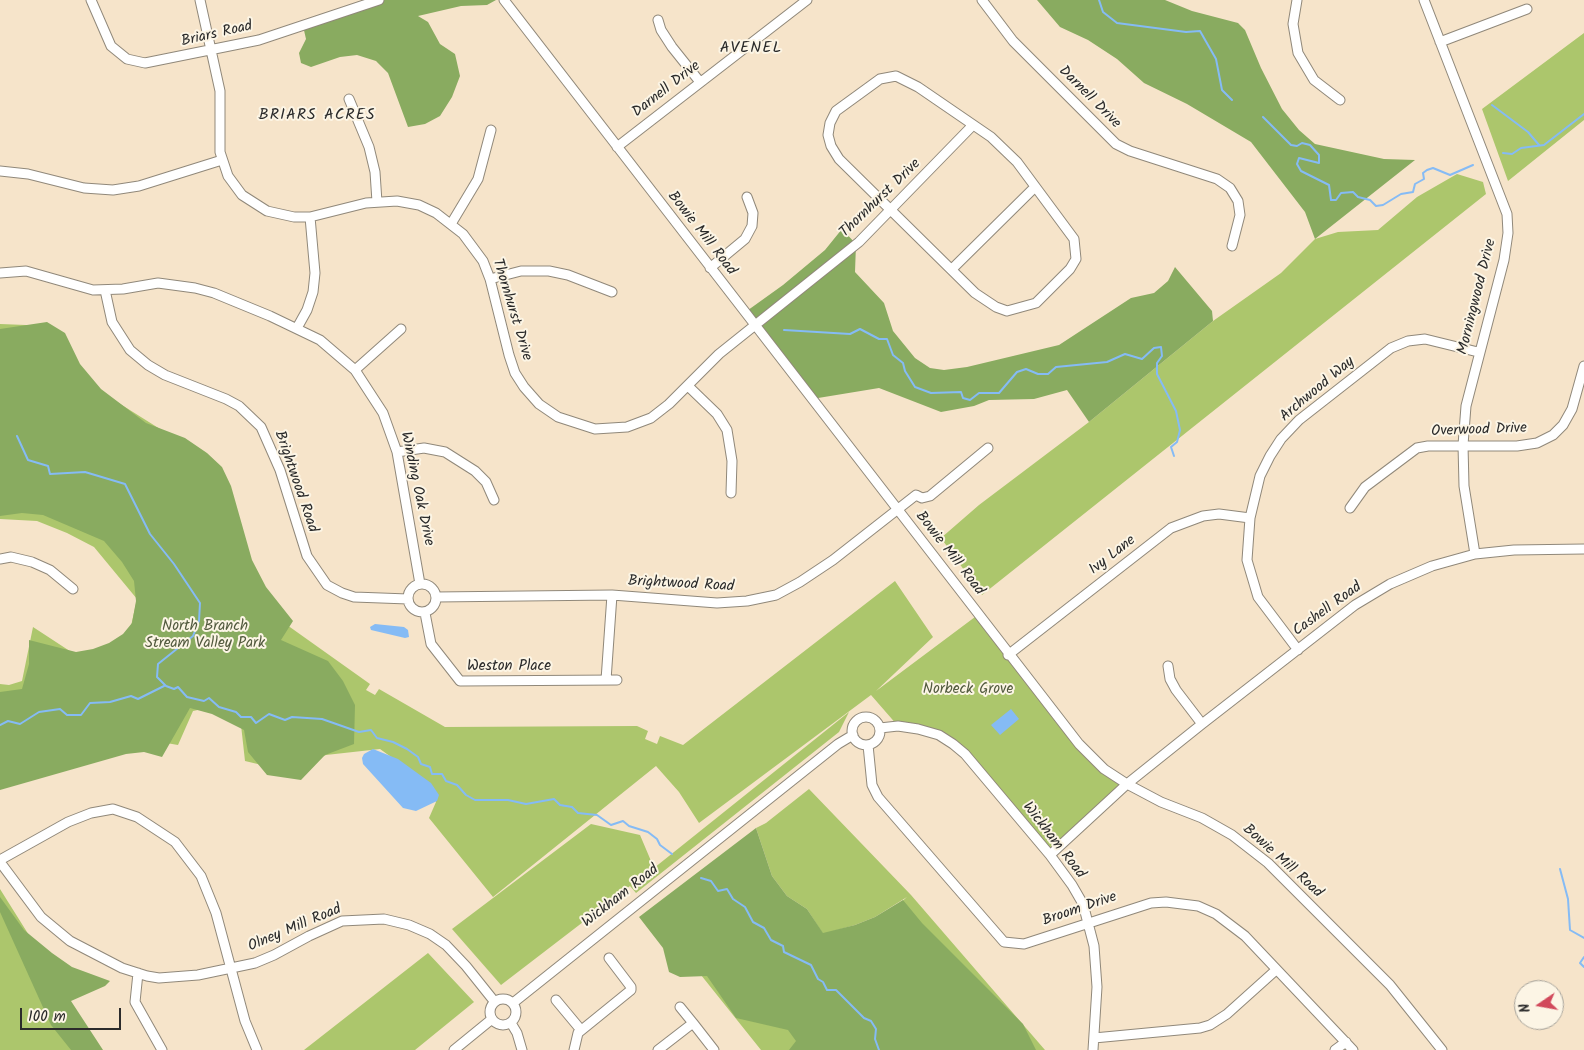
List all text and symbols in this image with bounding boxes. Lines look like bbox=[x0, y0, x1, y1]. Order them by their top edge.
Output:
street label: Briars Road bbox=[180, 18, 254, 52]
district label: AVENEL bbox=[719, 39, 783, 59]
street label: Darnell Drive bbox=[630, 58, 704, 122]
street label: Darnell Drive bbox=[1054, 63, 1124, 133]
district label: BRIARS ACRES bbox=[257, 106, 377, 126]
street label: Thornhurst Drive bbox=[837, 156, 925, 242]
street label: Bowie Mill Road bbox=[663, 188, 739, 280]
street label: Morningwood Drive bbox=[1455, 237, 1501, 357]
street label: Thornhurst Drive bbox=[487, 257, 535, 363]
street label: Archwood Way bbox=[1277, 354, 1359, 426]
street label: Overwood Drive bbox=[1431, 420, 1527, 442]
street label: Brightwood Road bbox=[269, 429, 321, 535]
street label: Winding Oak Drive bbox=[395, 430, 437, 548]
street label: Bowie Mill Road bbox=[911, 508, 987, 600]
street label: Ivy Lane bbox=[1086, 532, 1140, 580]
street label: Brightwood Road bbox=[627, 573, 735, 597]
street label: Cashell Road bbox=[1290, 579, 1366, 641]
park label: North Branch Stream Valley Park bbox=[145, 618, 265, 653]
street label: Weston Place bbox=[467, 658, 551, 676]
park label: Norbeck Grove bbox=[923, 681, 1013, 699]
street label: Wickham Road bbox=[1018, 799, 1088, 883]
street label: Bowie Mill Road bbox=[1238, 821, 1326, 903]
street label: Wickham Road bbox=[579, 862, 663, 932]
street label: Broom Drive bbox=[1040, 889, 1120, 931]
street label: Olney Mill Road bbox=[246, 901, 344, 957]
north arrow bbox=[1514, 980, 1564, 1030]
scale bar bbox=[22, 998, 124, 1030]
text: N bbox=[1514, 1001, 1537, 1015]
text: 100 m bbox=[28, 1005, 66, 1029]

